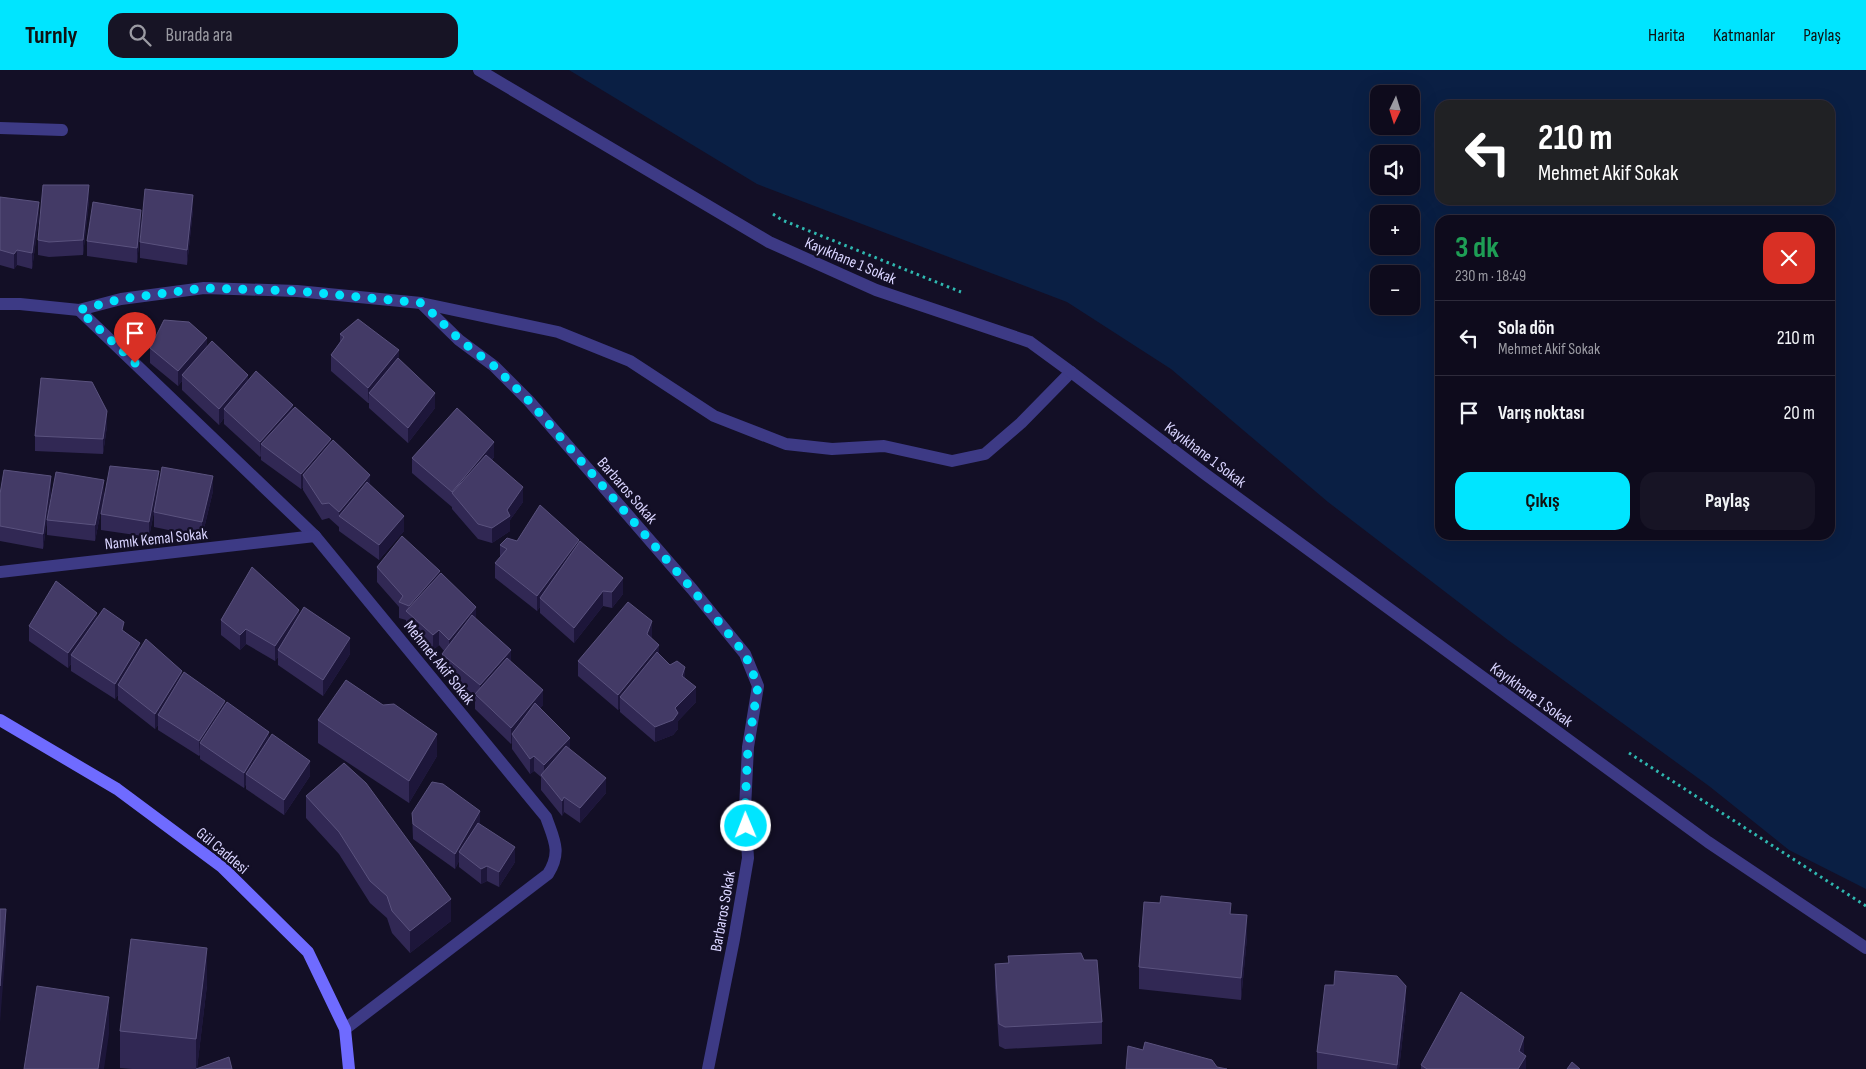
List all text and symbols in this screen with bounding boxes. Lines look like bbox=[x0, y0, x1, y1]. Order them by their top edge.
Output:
search box bbox=[108, 13, 458, 58]
text: Turnly bbox=[25, 21, 78, 50]
icon: search bbox=[126, 21, 154, 49]
text: Burada ara bbox=[166, 24, 232, 47]
text: Harita bbox=[1648, 25, 1685, 46]
text: Katmanlar bbox=[1713, 25, 1775, 46]
text: Paylaş bbox=[1803, 25, 1841, 46]
north arrow bbox=[1370, 85, 1420, 135]
map controls bbox=[1370, 85, 1420, 315]
text: 210 m bbox=[1538, 117, 1612, 160]
icon: left bbox=[1455, 120, 1520, 185]
button: sound bbox=[1370, 145, 1420, 195]
text: Mehmet Akif Sokak bbox=[1538, 160, 1678, 187]
button: + bbox=[1370, 205, 1420, 255]
text: 3 dk bbox=[1455, 230, 1499, 266]
button: close bbox=[1763, 232, 1815, 284]
street label: Kayıkhane 1 Sokak bbox=[802, 234, 899, 289]
button: − bbox=[1370, 265, 1420, 315]
text: 230 m · 18:49 bbox=[1455, 267, 1526, 286]
pin bbox=[114, 312, 156, 363]
text: Sola dön bbox=[1498, 317, 1554, 340]
icon: arrive bbox=[121, 319, 149, 347]
icon: left bbox=[1455, 324, 1483, 352]
text: 210 m bbox=[1777, 327, 1815, 350]
text: Mehmet Akif Sokak bbox=[1498, 340, 1600, 359]
icon: arrive bbox=[1455, 399, 1483, 427]
text: Varış noktası bbox=[1498, 402, 1584, 425]
text: 20 m bbox=[1783, 402, 1815, 425]
street label: Kayıkhane 1 Sokak bbox=[1161, 418, 1250, 492]
street label: Barbaros Sokak bbox=[593, 454, 661, 528]
button: Çıkış bbox=[1455, 472, 1630, 530]
button: Paylaş bbox=[1640, 472, 1815, 530]
street label: Namık Kemal Sokak bbox=[104, 525, 209, 554]
street label: Mehmet Akif Sokak bbox=[399, 617, 478, 709]
street label: Kayıkhane 1 Sokak bbox=[1486, 659, 1576, 731]
position arrow bbox=[719, 799, 771, 851]
street label: Gül Caddesi bbox=[192, 824, 252, 878]
street label: Barbaros Sokak bbox=[707, 869, 740, 953]

